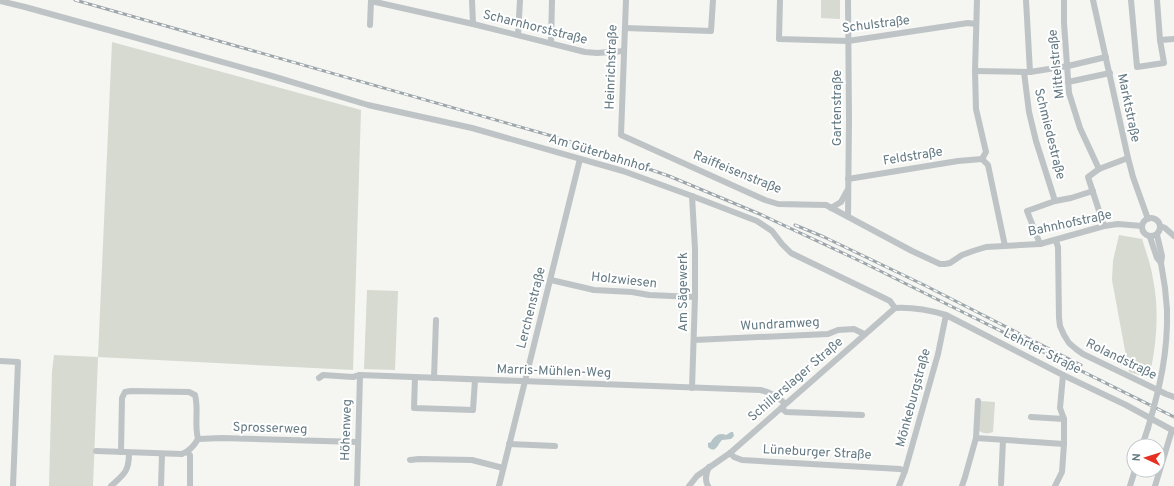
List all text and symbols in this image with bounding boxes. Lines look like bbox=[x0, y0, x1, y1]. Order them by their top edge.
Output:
street label: Scharnhorststraße bbox=[481, 7, 589, 49]
street label: Schulstraße bbox=[841, 13, 911, 37]
street label: Heinrichstraße bbox=[603, 24, 621, 110]
street label: Mittelstraße bbox=[1045, 28, 1069, 100]
street label: Gartenstraße bbox=[830, 70, 846, 146]
street label: Marktstraße bbox=[1113, 72, 1143, 144]
street label: Schmiedestraße bbox=[1030, 87, 1068, 181]
street label: Am Güterbahnhof bbox=[547, 131, 652, 177]
street label: Feldstraße bbox=[882, 144, 944, 170]
street label: Raiffeisenstraße bbox=[690, 148, 784, 198]
street label: Bahnhofstraße bbox=[1027, 207, 1113, 241]
street label: Am Sägewerk bbox=[676, 252, 692, 332]
street label: Lerchenstraße bbox=[514, 265, 550, 351]
street label: Holzwiesen bbox=[590, 270, 658, 292]
street label: Wundramweg bbox=[740, 315, 820, 335]
street label: Lehrter Straße bbox=[1001, 326, 1083, 378]
street label: Schillerslager Straße bbox=[745, 334, 847, 426]
street label: Rolandstraße bbox=[1083, 336, 1159, 384]
street label: Mönkeburgstraße bbox=[893, 347, 935, 449]
street label: Marris-Mühlen-Weg bbox=[496, 362, 612, 382]
street label: Höhenweg bbox=[338, 399, 356, 461]
street label: Sprosserweg bbox=[232, 420, 308, 438]
north arrow bbox=[1126, 438, 1166, 478]
street label: Lüneburger Straße bbox=[762, 442, 872, 464]
text: N bbox=[1130, 453, 1144, 462]

